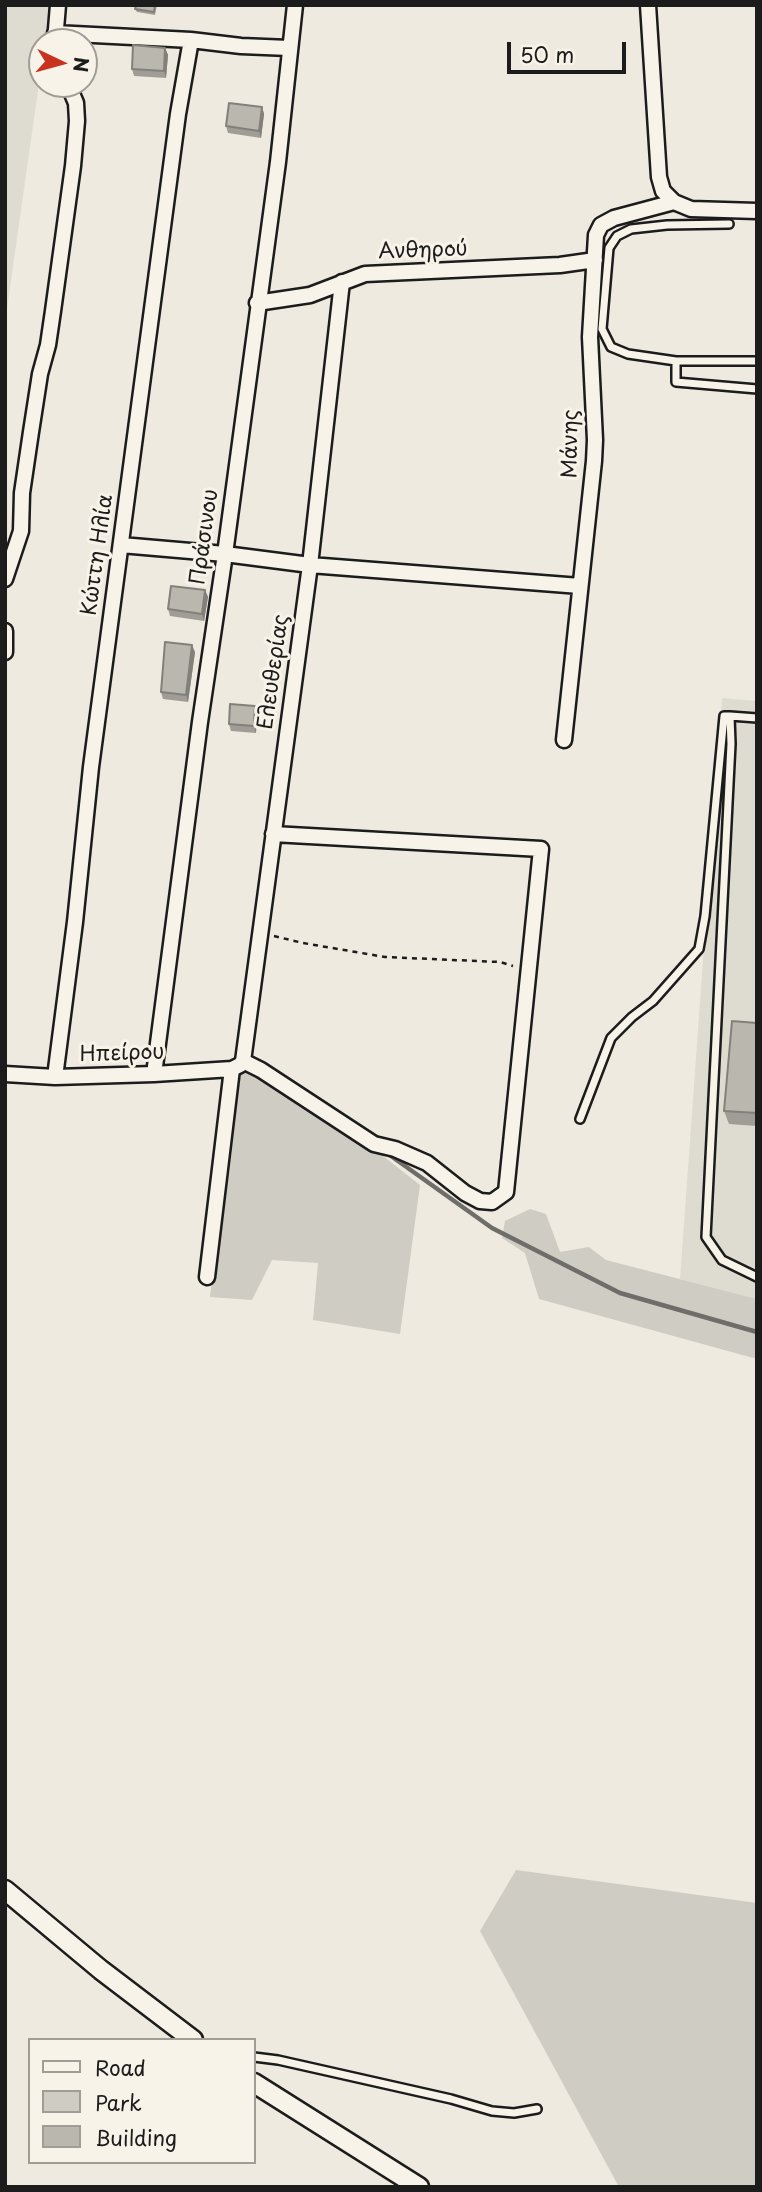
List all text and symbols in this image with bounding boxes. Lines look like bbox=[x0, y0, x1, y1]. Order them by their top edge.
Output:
north arrow bbox=[28, 28, 98, 98]
scale bar bbox=[510, 28, 629, 72]
text: 50 m bbox=[520, 38, 574, 70]
text: N bbox=[67, 56, 97, 73]
street label: Ανθηρού bbox=[378, 237, 468, 265]
street label: Μάνης bbox=[558, 409, 584, 479]
street label: Πράσινου bbox=[186, 488, 224, 586]
street label: Κώττη Ηλία bbox=[77, 493, 119, 617]
street label: Ελευθερίας bbox=[253, 613, 295, 731]
street label: Ηπείρου bbox=[79, 1040, 165, 1068]
legend bbox=[28, 2038, 256, 2164]
text: Road bbox=[95, 2051, 146, 2083]
text: Park bbox=[95, 2086, 142, 2118]
text: Building bbox=[95, 2121, 177, 2153]

